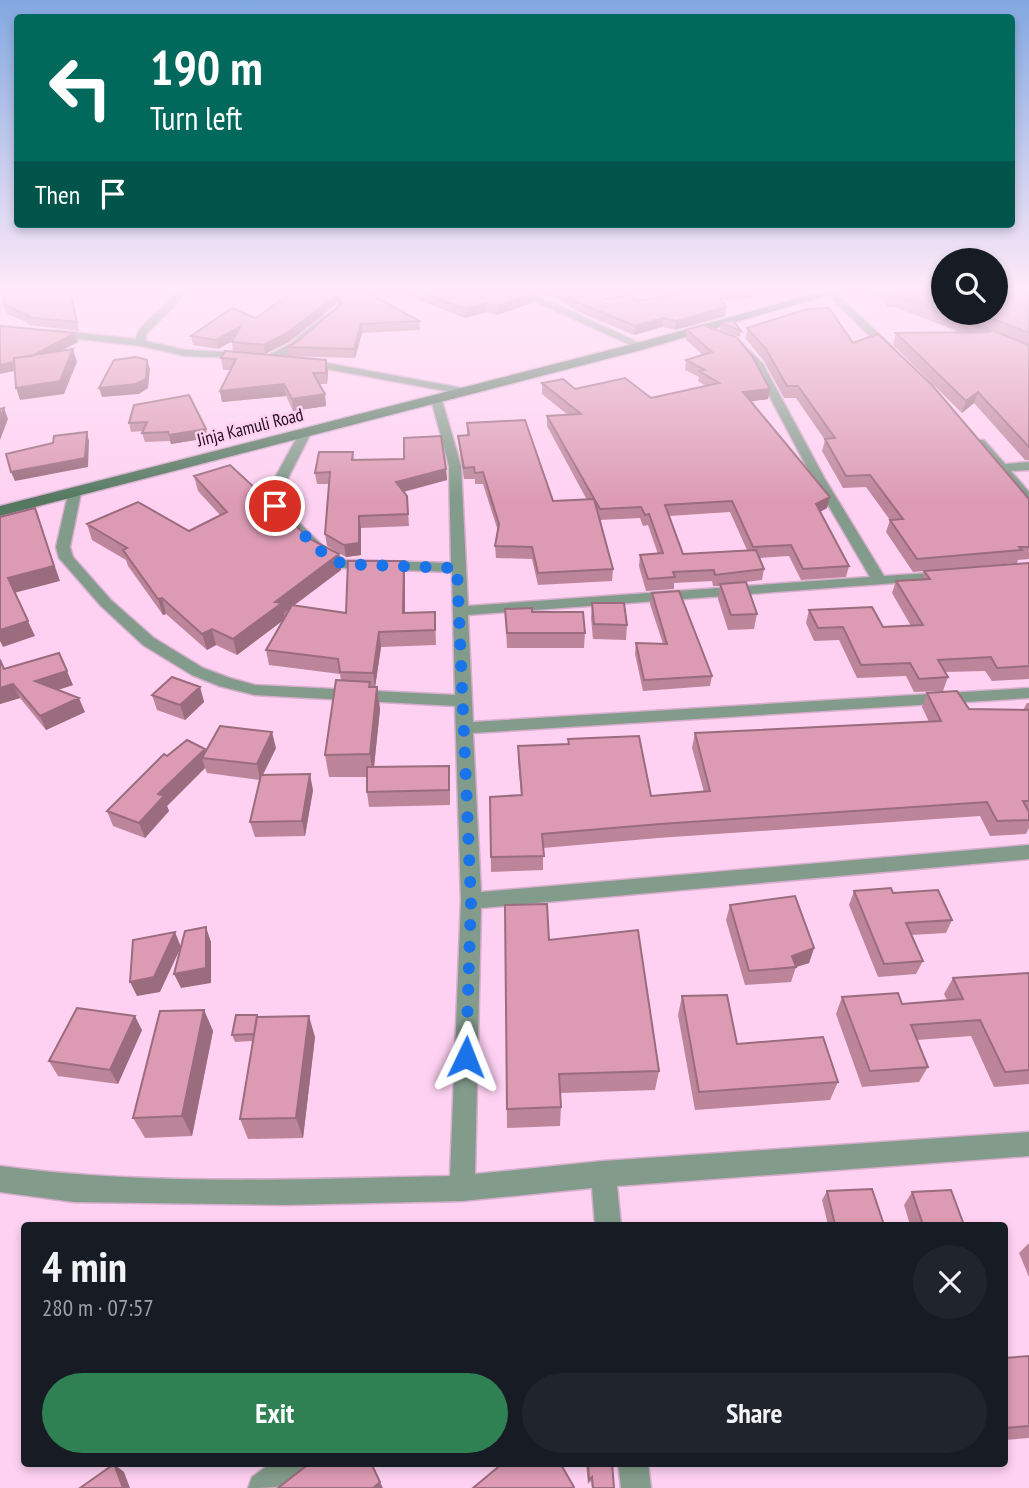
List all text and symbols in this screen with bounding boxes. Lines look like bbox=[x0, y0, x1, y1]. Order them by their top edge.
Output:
text: 190 m bbox=[150, 35, 263, 99]
icon: left bbox=[35, 42, 126, 133]
text: Turn left bbox=[150, 97, 242, 139]
icon: arrive bbox=[94, 175, 132, 213]
text: Then bbox=[35, 178, 80, 211]
map controls bbox=[931, 248, 1008, 325]
button: search bbox=[931, 248, 1008, 325]
street label: Jinja Kamuli Road bbox=[193, 403, 306, 452]
pin bbox=[245, 476, 305, 536]
icon: arrive bbox=[256, 487, 294, 525]
position arrow bbox=[429, 1020, 503, 1094]
text: 4 min bbox=[42, 1239, 127, 1294]
button: close bbox=[913, 1245, 987, 1319]
text: 280 m · 07:57 bbox=[42, 1293, 154, 1322]
button: Exit bbox=[42, 1373, 508, 1453]
button: Share bbox=[522, 1373, 987, 1453]

